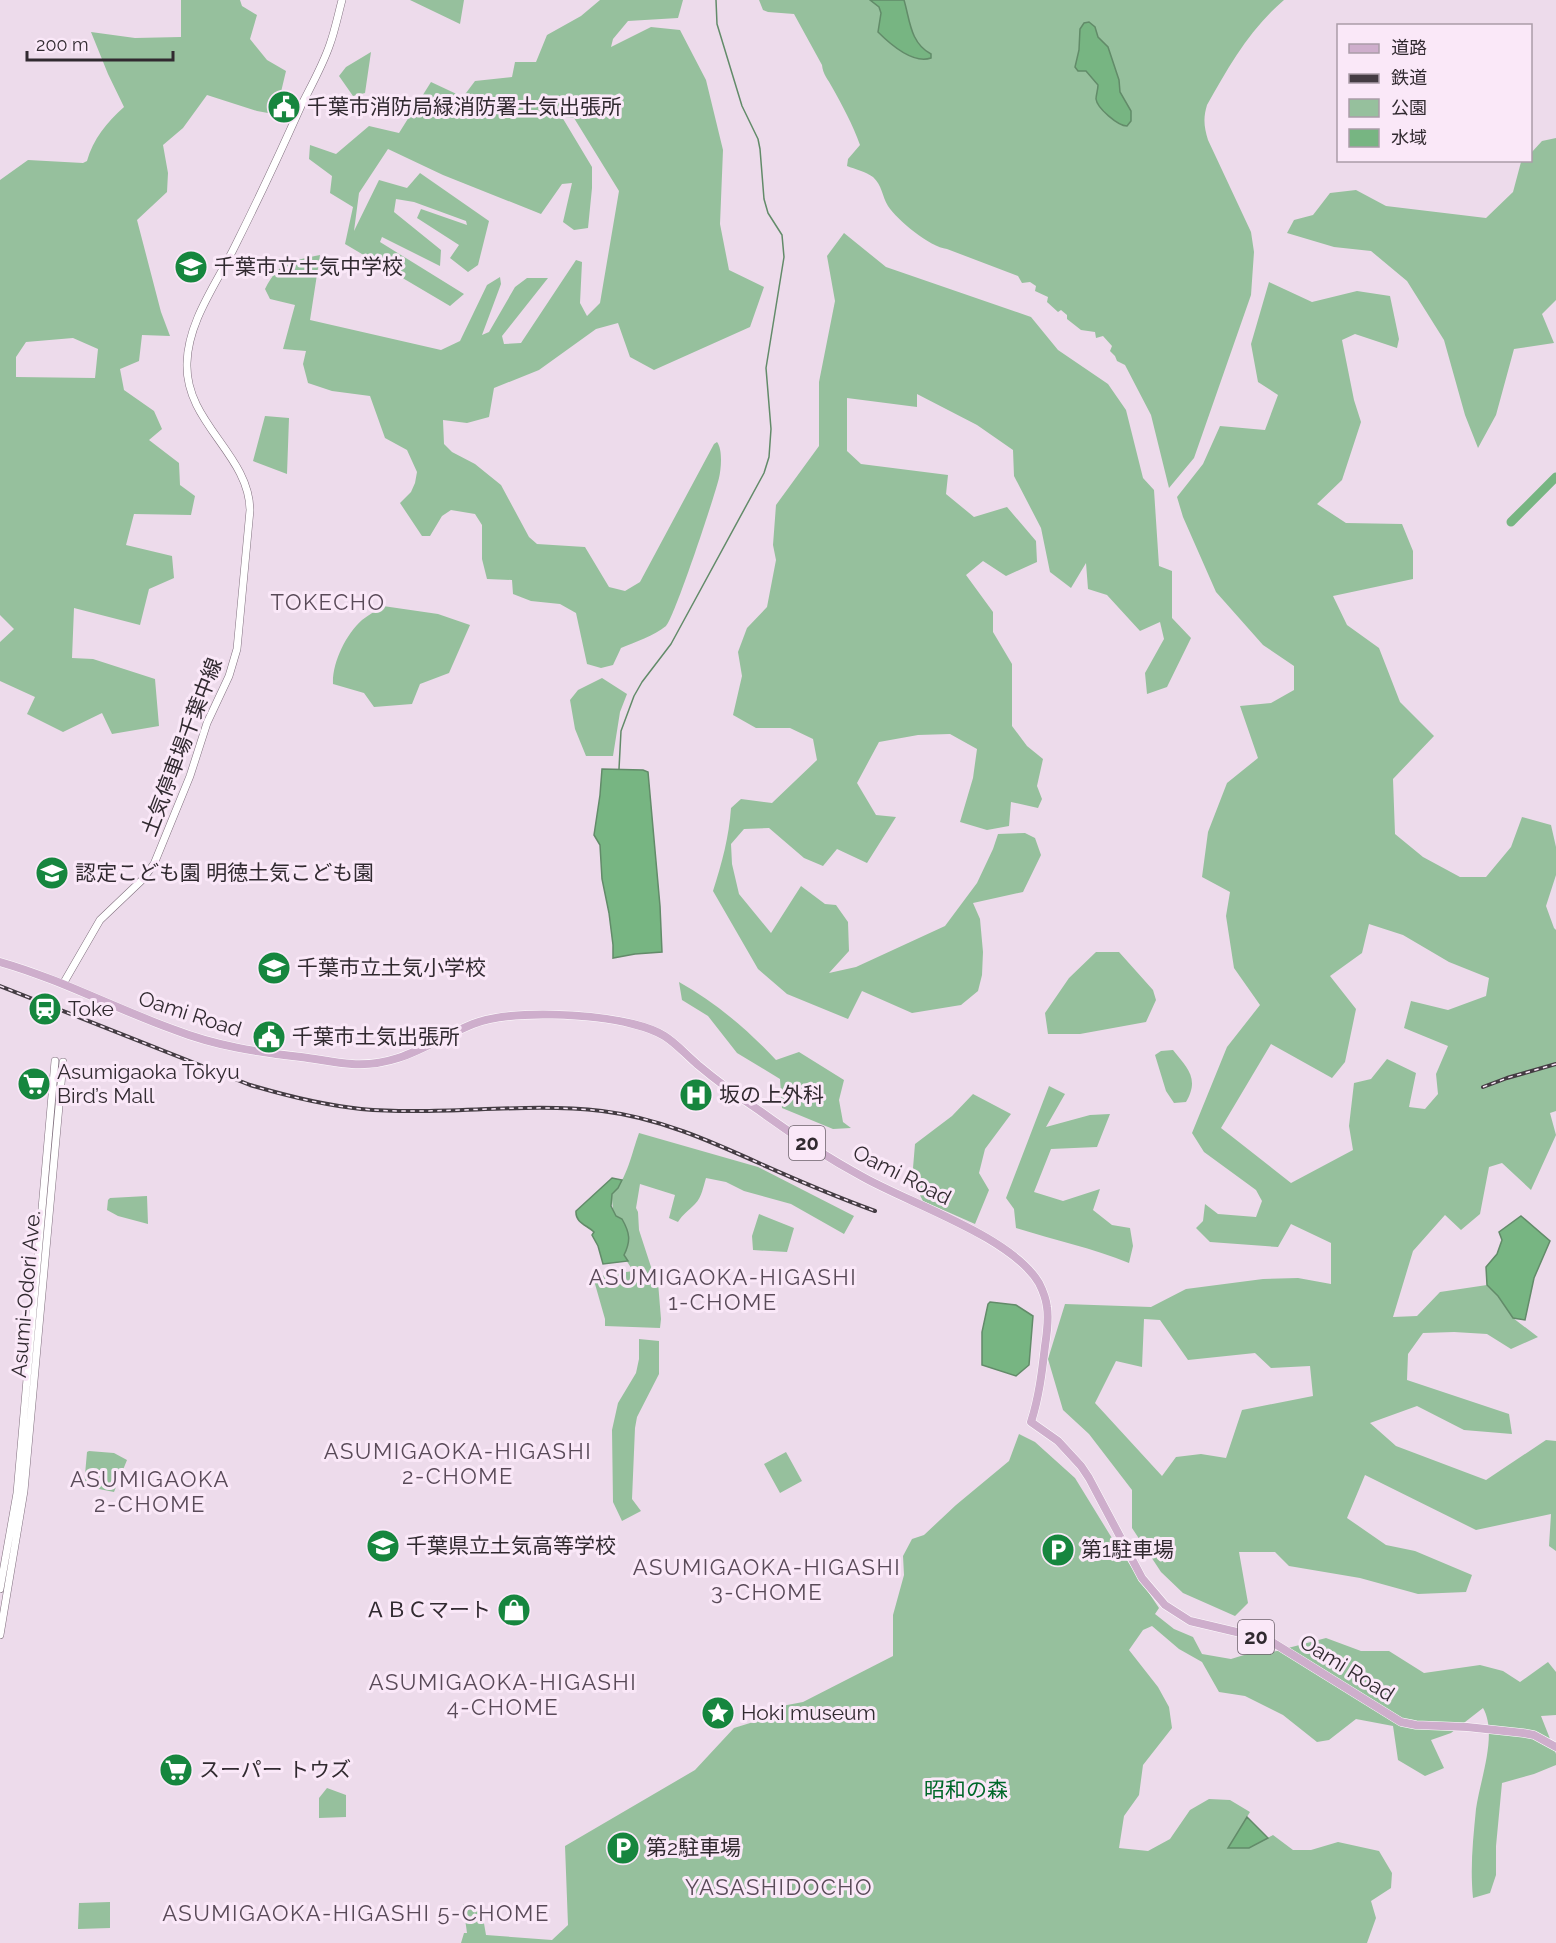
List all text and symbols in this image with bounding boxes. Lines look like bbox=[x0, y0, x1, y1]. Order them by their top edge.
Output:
scale bar bbox=[27, 24, 172, 62]
legend bbox=[1337, 24, 1532, 162]
text: 200 m bbox=[36, 34, 89, 55]
text: 道路 bbox=[1391, 37, 1427, 58]
text: 鉄道 bbox=[1391, 67, 1427, 88]
public building icon: 千葉市消防局緑消防署土気出張所 bbox=[266, 89, 302, 125]
place label: 千葉市消防局緑消防署土気出張所 bbox=[307, 94, 622, 119]
text: 公園 bbox=[1391, 97, 1427, 118]
text: 水域 bbox=[1391, 127, 1427, 148]
school or university icon: 千葉市立土気中学校 bbox=[173, 249, 209, 285]
place label: 千葉市立土気中学校 bbox=[214, 254, 403, 279]
district label: TOKECHO bbox=[271, 589, 385, 615]
street label: 土気停車場千葉中線 bbox=[136, 654, 227, 840]
school or university icon: 認定こども園 明徳土気こども園 bbox=[34, 855, 70, 891]
place label: 認定こども園 明徳土気こども園 bbox=[75, 860, 374, 885]
school or university icon: 千葉市立土気小学校 bbox=[256, 950, 292, 986]
place label: 千葉市立土気小学校 bbox=[297, 955, 486, 980]
street label: Oami Road bbox=[136, 985, 245, 1042]
station icon: Toke bbox=[27, 991, 63, 1027]
place label: Toke bbox=[68, 996, 114, 1021]
public building icon: 千葉市土気出張所 bbox=[251, 1019, 287, 1055]
place label: 千葉市土気出張所 bbox=[292, 1024, 460, 1049]
place label: Asumigaoka Tokyu Bird’s Mall bbox=[57, 1059, 240, 1108]
supermarket icon: Asumigaoka Tokyu Bird’s Mall bbox=[16, 1066, 52, 1102]
hospital icon: 坂の上外科 bbox=[678, 1077, 714, 1113]
place label: 坂の上外科 bbox=[719, 1082, 824, 1107]
road number: 20 bbox=[789, 1126, 825, 1160]
street label: Oami Road bbox=[849, 1139, 955, 1210]
street label: Asumi-Odori Ave. bbox=[6, 1209, 45, 1379]
district label: ASUMIGAOKA-HIGASHI 1-CHOME bbox=[589, 1264, 857, 1315]
district label: ASUMIGAOKA-HIGASHI 2-CHOME bbox=[324, 1438, 592, 1489]
district label: ASUMIGAOKA 2-CHOME bbox=[70, 1466, 230, 1517]
school or university icon: 千葉県立土気高等学校 bbox=[365, 1528, 401, 1564]
parking icon: 第1駐車場 bbox=[1040, 1532, 1076, 1568]
place label: 千葉県立土気高等学校 bbox=[406, 1533, 616, 1558]
place label: 第1駐車場 bbox=[1081, 1537, 1174, 1562]
district label: ASUMIGAOKA-HIGASHI 3-CHOME bbox=[633, 1554, 901, 1605]
shop icon: ＡＢＣマート bbox=[496, 1592, 532, 1628]
place label: ＡＢＣマート bbox=[365, 1597, 491, 1622]
road number: 20 bbox=[1238, 1620, 1274, 1654]
street label: Oami Road bbox=[1295, 1629, 1399, 1706]
district label: ASUMIGAOKA-HIGASHI 4-CHOME bbox=[369, 1669, 637, 1720]
place icon: Hoki museum bbox=[700, 1695, 736, 1731]
place label: Hoki museum bbox=[741, 1700, 876, 1725]
supermarket icon: スーパー トウズ bbox=[158, 1752, 194, 1788]
place label: スーパー トウズ bbox=[199, 1757, 351, 1782]
park label: 昭和の森 bbox=[924, 1777, 1008, 1802]
parking icon: 第2駐車場 bbox=[605, 1830, 641, 1866]
place label: 第2駐車場 bbox=[646, 1835, 741, 1860]
district label: YASASHIDOCHO bbox=[685, 1874, 873, 1900]
district label: ASUMIGAOKA-HIGASHI 5-CHOME bbox=[162, 1900, 550, 1926]

